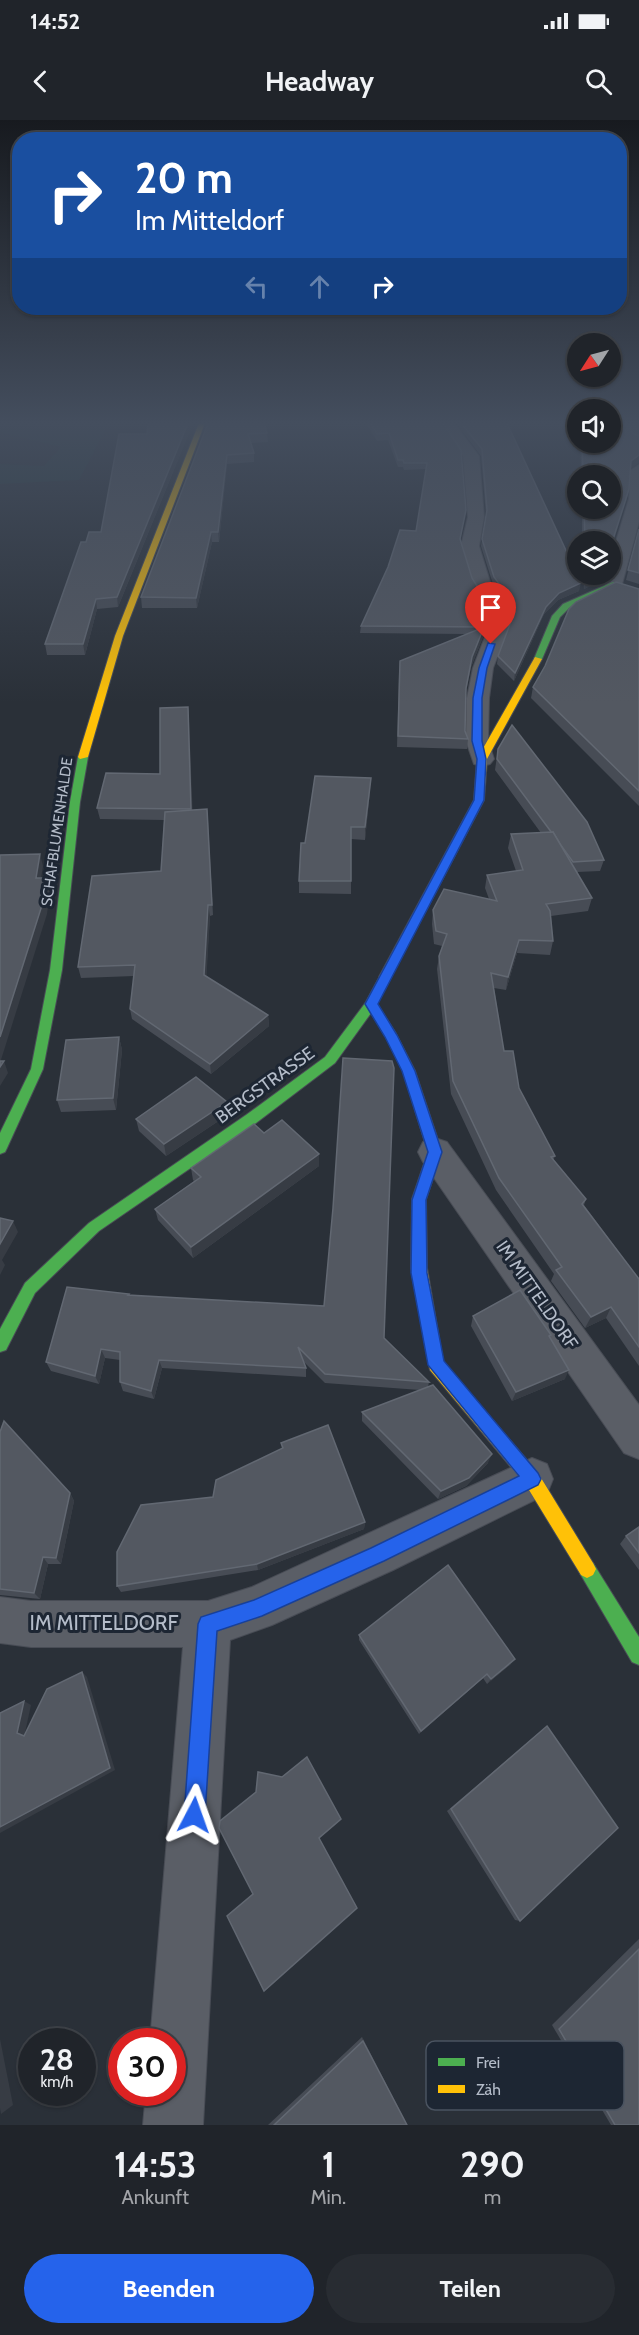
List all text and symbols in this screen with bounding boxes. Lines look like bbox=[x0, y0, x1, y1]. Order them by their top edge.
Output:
text: 14:52 bbox=[30, 8, 80, 35]
icon: back bbox=[24, 65, 57, 98]
text: Headway bbox=[265, 65, 374, 98]
icon: search bbox=[582, 65, 615, 98]
text: 20 m bbox=[135, 152, 233, 204]
icon: right bbox=[36, 156, 114, 234]
text: Im Mitteldorf bbox=[135, 204, 284, 237]
icon: left bbox=[240, 270, 273, 303]
icon: ahead bbox=[303, 270, 336, 303]
icon: right bbox=[366, 270, 399, 303]
north arrow bbox=[567, 333, 621, 387]
map controls bbox=[567, 333, 621, 585]
button: sound bbox=[567, 399, 621, 453]
button: search bbox=[567, 465, 621, 519]
button: layers bbox=[567, 531, 621, 585]
pin bbox=[465, 582, 516, 644]
icon: arrive bbox=[474, 591, 507, 624]
street label: SCHAFBLUMENHALDE bbox=[38, 756, 76, 908]
street label: BERGSTRASSE bbox=[211, 1042, 319, 1128]
street label: IM MITTELDORF bbox=[491, 1236, 583, 1354]
street label: IM MITTELDORF bbox=[30, 1610, 178, 1635]
position arrow bbox=[162, 1783, 226, 1847]
speed limit sign: 30 bbox=[108, 2028, 186, 2106]
text: 28 bbox=[40, 2041, 74, 2078]
legend bbox=[426, 2041, 624, 2110]
text: Frei bbox=[476, 2053, 500, 2072]
text: km/h bbox=[41, 2073, 73, 2091]
text: Zäh bbox=[476, 2080, 501, 2099]
text: 14:53 bbox=[114, 2142, 196, 2186]
text: 1 bbox=[322, 2142, 335, 2186]
text: 290 bbox=[460, 2142, 525, 2186]
text: Ankunft bbox=[122, 2185, 189, 2209]
text: Min. bbox=[311, 2185, 346, 2209]
text: m bbox=[484, 2185, 501, 2209]
button: Beenden bbox=[24, 2254, 314, 2323]
button: Teilen bbox=[326, 2254, 615, 2323]

